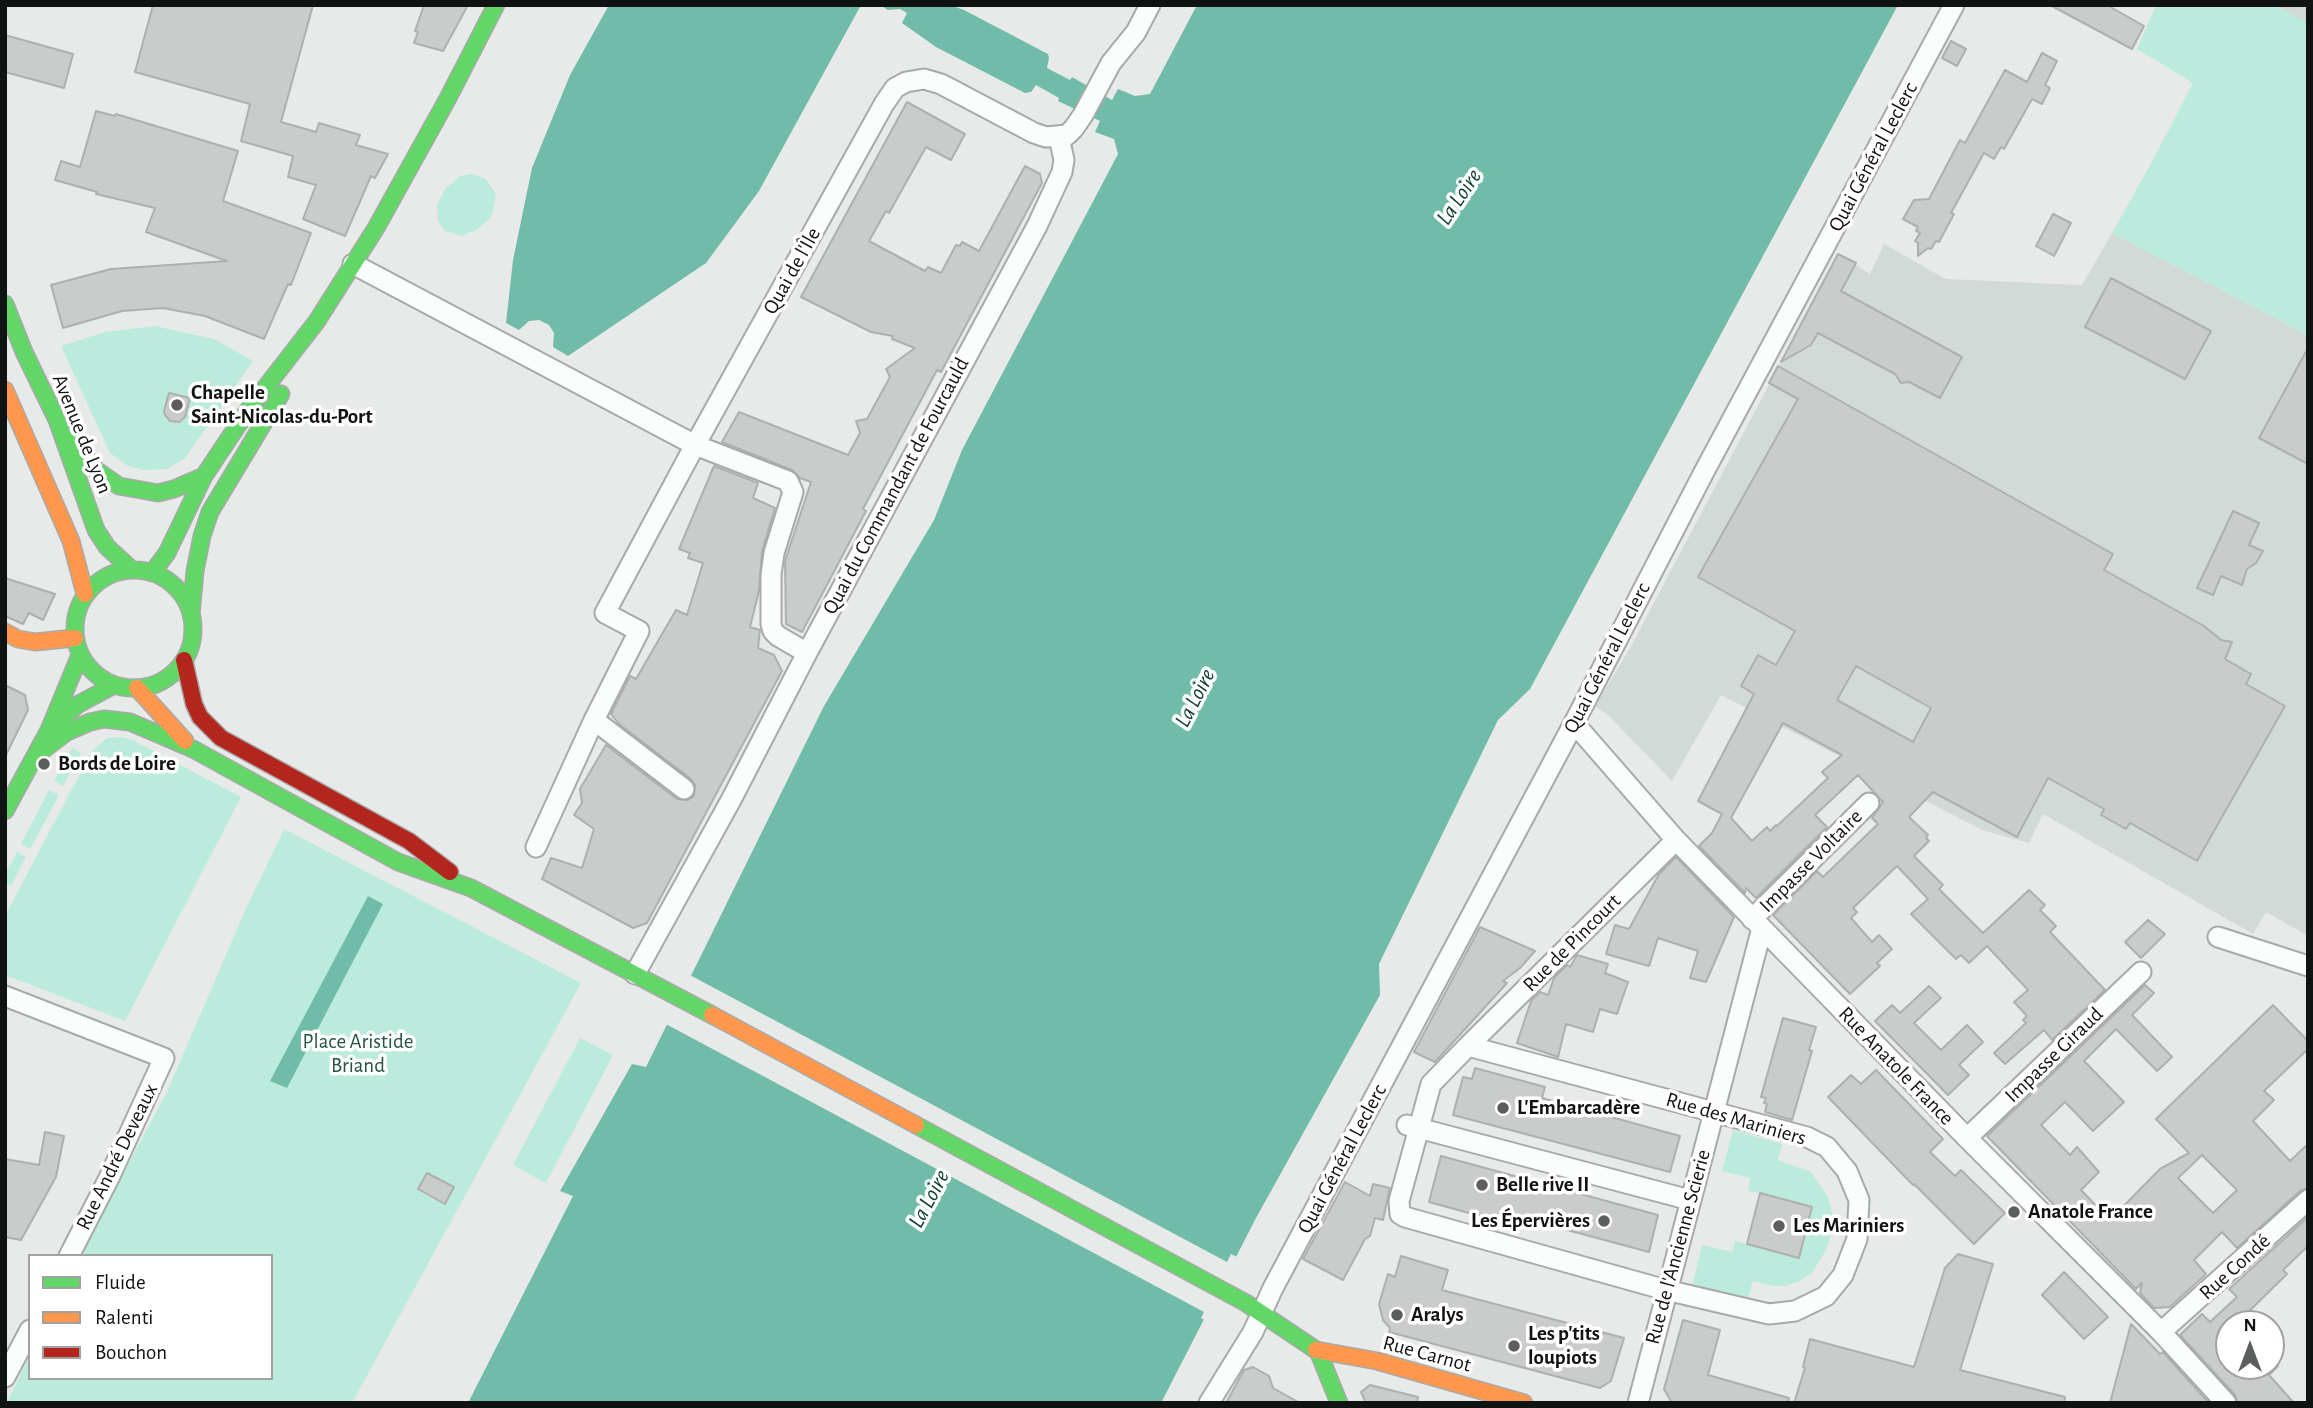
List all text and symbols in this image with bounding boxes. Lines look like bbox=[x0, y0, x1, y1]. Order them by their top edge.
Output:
street label: Quai Général Leclerc bbox=[1823, 78, 1923, 236]
water label: La Loire bbox=[1430, 164, 1488, 230]
street label: Quai de l'Île bbox=[758, 223, 826, 319]
street label: Quai du Commandant de Fourcauld bbox=[817, 353, 975, 619]
street label: Avenue de Lyon bbox=[47, 371, 117, 497]
place label: Chapelle Saint-Nicolas-du-Port bbox=[191, 380, 373, 430]
marker: Chapelle Saint-Nicolas-du-Port bbox=[169, 397, 185, 413]
street label: Quai Général Leclerc bbox=[1558, 579, 1656, 737]
water label: La Loire bbox=[1169, 664, 1221, 732]
place label: Bords de Loire bbox=[58, 751, 176, 777]
marker: Bords de Loire bbox=[36, 756, 52, 772]
street label: Impasse Voltaire bbox=[1754, 804, 1868, 918]
street label: Rue de Pincourt bbox=[1518, 889, 1626, 997]
street label: Rue Anatole France bbox=[1833, 1001, 1959, 1131]
street label: Impasse Giraud bbox=[2000, 1002, 2108, 1108]
park label: Place Aristide Briand bbox=[303, 1029, 413, 1079]
street label: Rue André Deveaux bbox=[71, 1080, 163, 1234]
street label: Quai Général Leclerc bbox=[1292, 1080, 1392, 1238]
street label: Rue des Mariniers bbox=[1663, 1087, 1809, 1151]
place label: L'Embarcadère bbox=[1517, 1095, 1640, 1121]
marker: L'Embarcadère bbox=[1495, 1100, 1511, 1116]
street label: Rue de l'Ancienne Scierie bbox=[1640, 1147, 1716, 1347]
water label: La Loire bbox=[902, 1165, 956, 1233]
place label: Belle rive II bbox=[1496, 1172, 1589, 1198]
marker: Belle rive II bbox=[1474, 1177, 1490, 1193]
place label: Anatole France bbox=[2028, 1199, 2153, 1225]
marker: Anatole France bbox=[2006, 1204, 2022, 1220]
place label: Les Épervières bbox=[1471, 1208, 1590, 1234]
marker: Les Épervières bbox=[1596, 1213, 1612, 1229]
place label: Les Mariniers bbox=[1793, 1213, 1904, 1239]
marker: Les Mariniers bbox=[1771, 1218, 1787, 1234]
street label: Rue Condé bbox=[2194, 1229, 2276, 1305]
legend bbox=[28, 1254, 273, 1380]
text: Fluide bbox=[95, 1272, 146, 1293]
place label: Aralys bbox=[1411, 1302, 1464, 1328]
text: Ralenti bbox=[95, 1307, 153, 1328]
marker: Aralys bbox=[1389, 1307, 1405, 1323]
north arrow bbox=[2215, 1310, 2285, 1380]
text: N bbox=[2243, 1316, 2257, 1335]
place label: Les p'tits loupiots bbox=[1528, 1321, 1600, 1371]
street label: Rue Carnot bbox=[1380, 1330, 1474, 1378]
marker: Les p'tits loupiots bbox=[1506, 1338, 1522, 1354]
text: Bouchon bbox=[95, 1342, 167, 1363]

